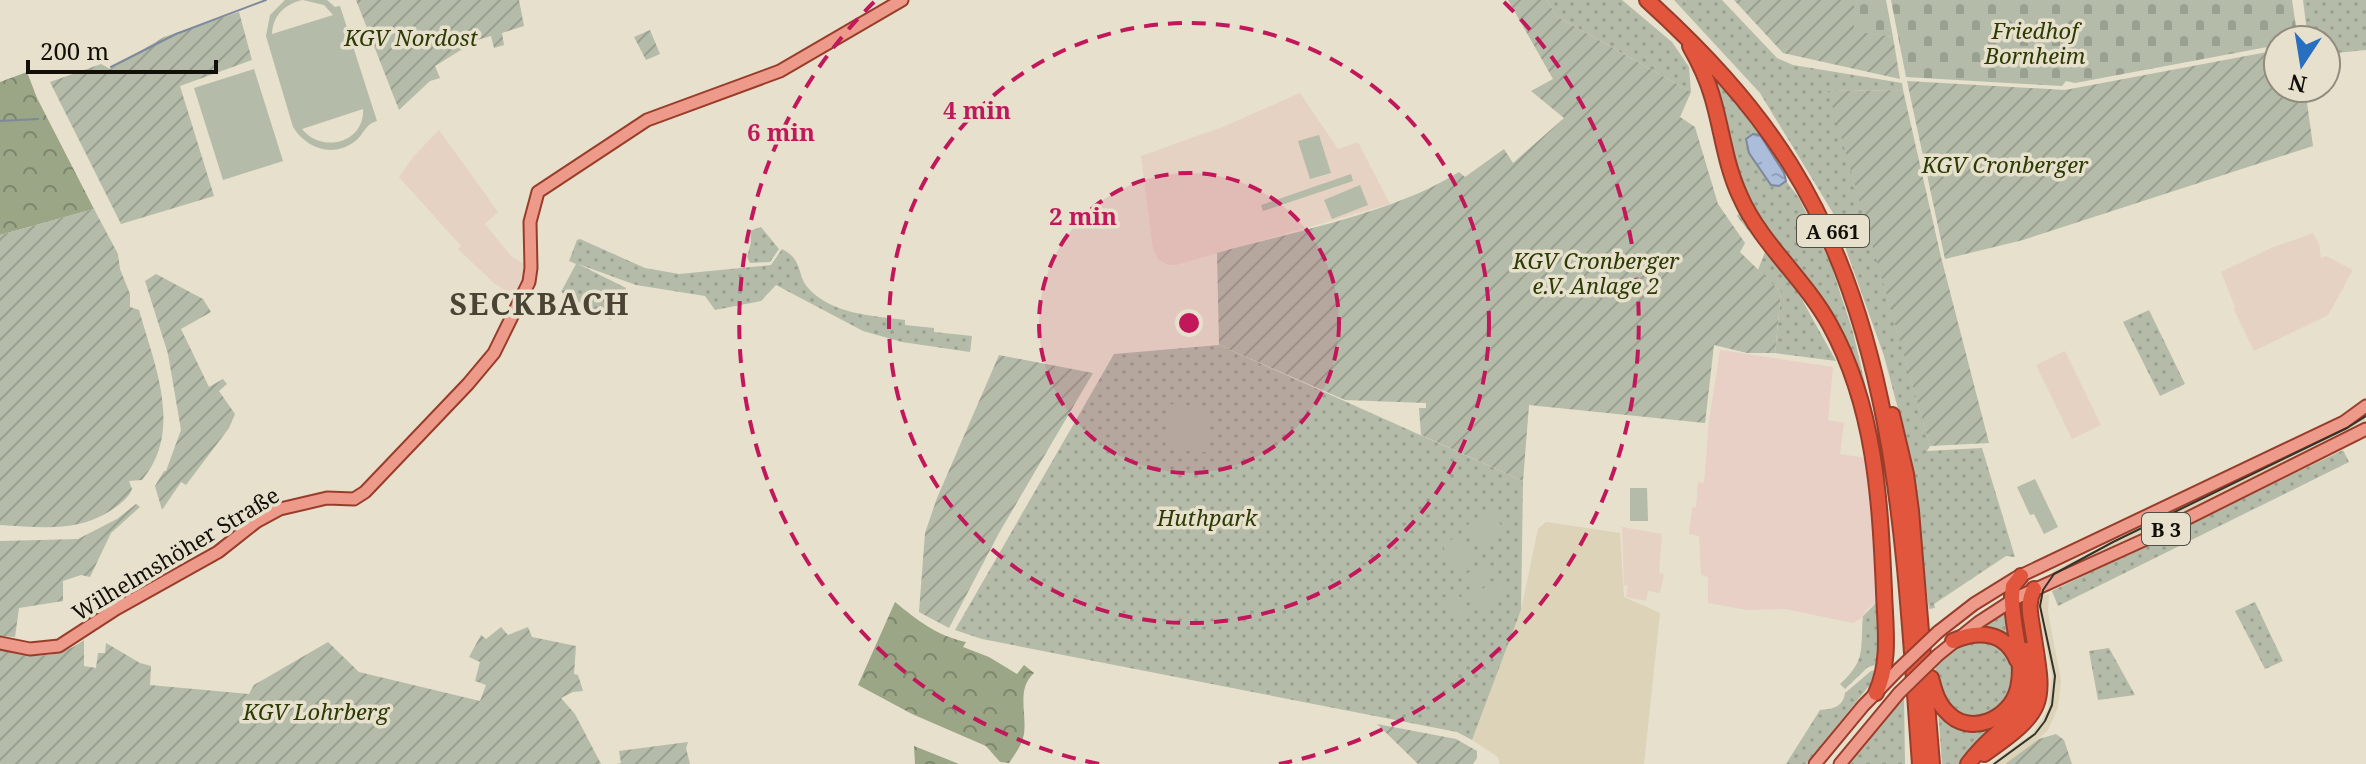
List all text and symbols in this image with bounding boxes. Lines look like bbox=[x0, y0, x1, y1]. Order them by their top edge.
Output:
park label: Friedhof Bornheim bbox=[1984, 15, 2086, 70]
park label: KGV Nordost bbox=[343, 22, 479, 52]
scale bar bbox=[28, 24, 216, 74]
north arrow bbox=[2262, 24, 2342, 104]
text: 200 m bbox=[40, 34, 109, 67]
text: N bbox=[2286, 68, 2309, 101]
text: 4 min bbox=[943, 93, 1011, 126]
text: 6 min bbox=[747, 115, 815, 148]
park label: KGV Cronberger bbox=[1921, 149, 2089, 179]
text: 2 min bbox=[1049, 199, 1117, 232]
road number: A 661 bbox=[1797, 215, 1869, 247]
park label: KGV Cronberger e.V. Anlage 2 bbox=[1512, 245, 1680, 300]
district label: SECKBACH bbox=[449, 283, 631, 324]
centre of rings bbox=[1175, 309, 1203, 337]
street label: Wilhelmshöher Straße bbox=[66, 479, 284, 627]
park label: Huthpark bbox=[1156, 502, 1259, 532]
road number: B 3 bbox=[2142, 513, 2190, 545]
park label: KGV Lohrberg bbox=[242, 696, 391, 726]

